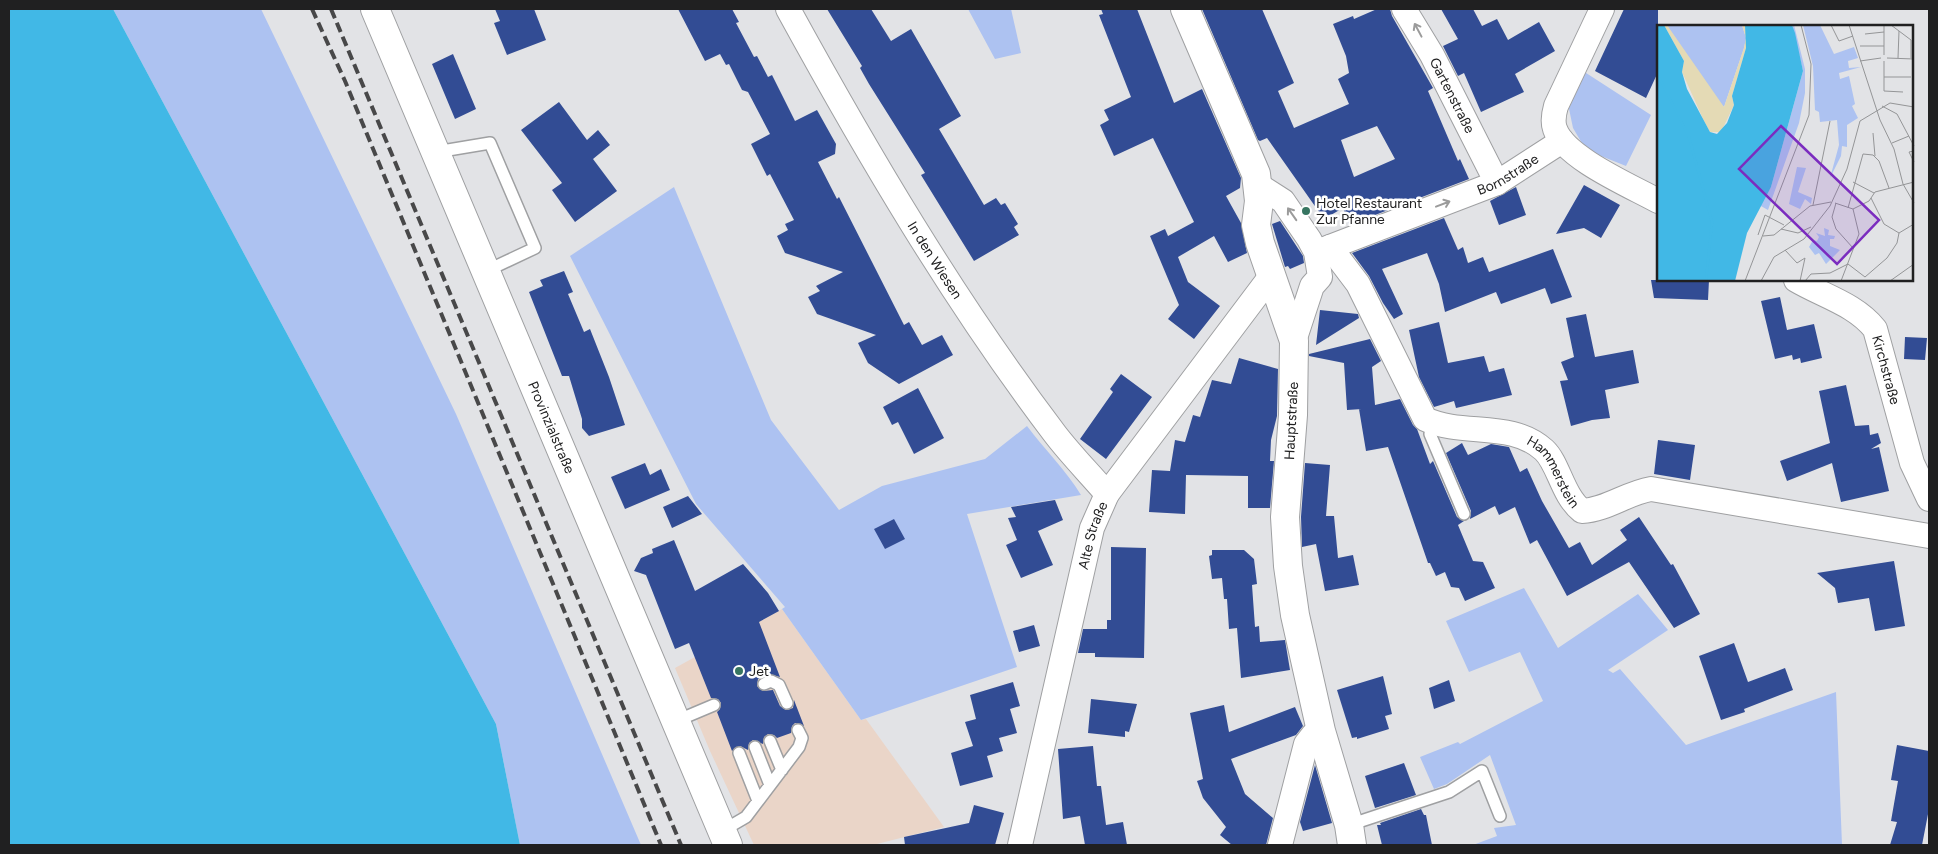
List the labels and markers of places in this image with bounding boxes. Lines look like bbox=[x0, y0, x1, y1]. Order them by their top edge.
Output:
place label: Hotel Restaurant Zur Pfanne bbox=[1316, 195, 1422, 228]
marker: Hotel Restaurant Zur Pfanne bbox=[1300, 205, 1312, 217]
place label: Jet bbox=[749, 663, 769, 680]
marker: Jet bbox=[733, 665, 745, 677]

